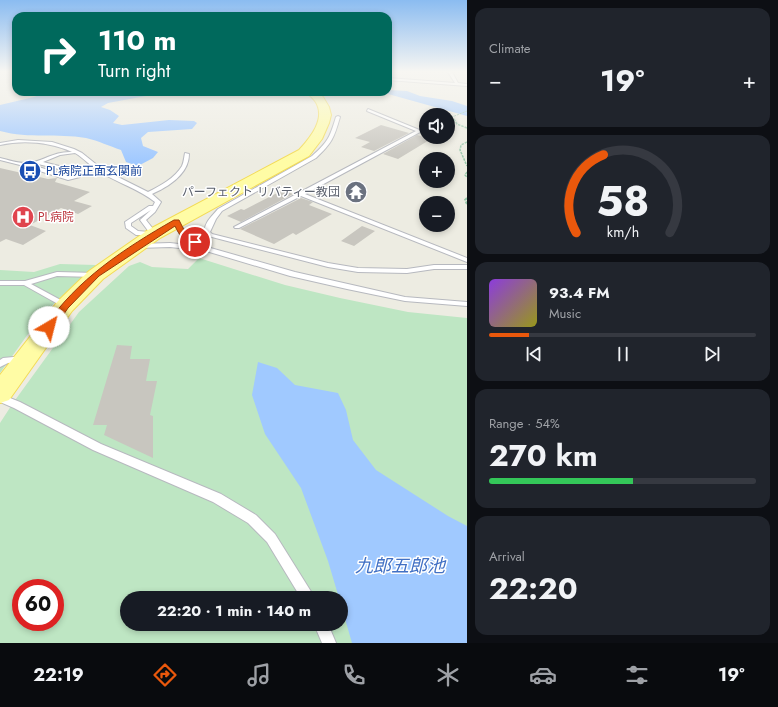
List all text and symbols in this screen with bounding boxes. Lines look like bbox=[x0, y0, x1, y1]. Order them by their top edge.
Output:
text: 110 m bbox=[98, 20, 176, 61]
icon: right bbox=[32, 28, 84, 80]
text: Climate bbox=[489, 39, 530, 58]
text: Turn right bbox=[98, 58, 170, 84]
text: 19° bbox=[600, 59, 644, 102]
text: − bbox=[489, 64, 502, 96]
text: + bbox=[742, 64, 756, 96]
map controls bbox=[419, 108, 455, 232]
button: sound bbox=[419, 108, 455, 144]
button: + bbox=[419, 152, 455, 188]
bus stop icon: PL病院正面玄関前 bbox=[17, 158, 43, 184]
place label: PL病院正面玄関前 bbox=[46, 162, 142, 180]
text: 58 bbox=[596, 170, 649, 231]
temple icon: パーフェクト リバティー教団 bbox=[343, 179, 369, 205]
place label: パーフェクト リバティー教団 bbox=[182, 183, 340, 201]
button: − bbox=[419, 196, 455, 232]
hospital icon: PL病院 bbox=[10, 204, 36, 230]
place label: PL病院 bbox=[38, 208, 74, 226]
text: km/h bbox=[606, 221, 639, 241]
pin bbox=[178, 225, 212, 259]
icon: arrive bbox=[184, 231, 206, 253]
text: 93.4 FM bbox=[549, 282, 610, 304]
text: Music bbox=[549, 304, 581, 323]
position arrow bbox=[28, 306, 70, 348]
icon: previous bbox=[523, 343, 545, 365]
icon: pause bbox=[612, 343, 634, 365]
icon: next bbox=[701, 343, 723, 365]
text: Range · 54% bbox=[489, 414, 560, 433]
text: 270 km bbox=[489, 434, 598, 477]
text: Arrival bbox=[489, 547, 525, 566]
water label: 九郎五郎池 bbox=[355, 553, 447, 579]
text: 22:20 bbox=[489, 567, 578, 610]
speed limit sign: 60 bbox=[12, 579, 64, 631]
text: 22:20 · 1 min · 140 m bbox=[157, 600, 311, 622]
icon: directions bbox=[151, 661, 179, 689]
icon: music bbox=[245, 661, 273, 689]
icon: phone bbox=[340, 661, 368, 689]
icon: climate bbox=[434, 661, 462, 689]
icon: car bbox=[529, 661, 557, 689]
icon: filters bbox=[623, 661, 651, 689]
text: 22:19 bbox=[33, 662, 84, 688]
text: 19° bbox=[718, 662, 745, 688]

